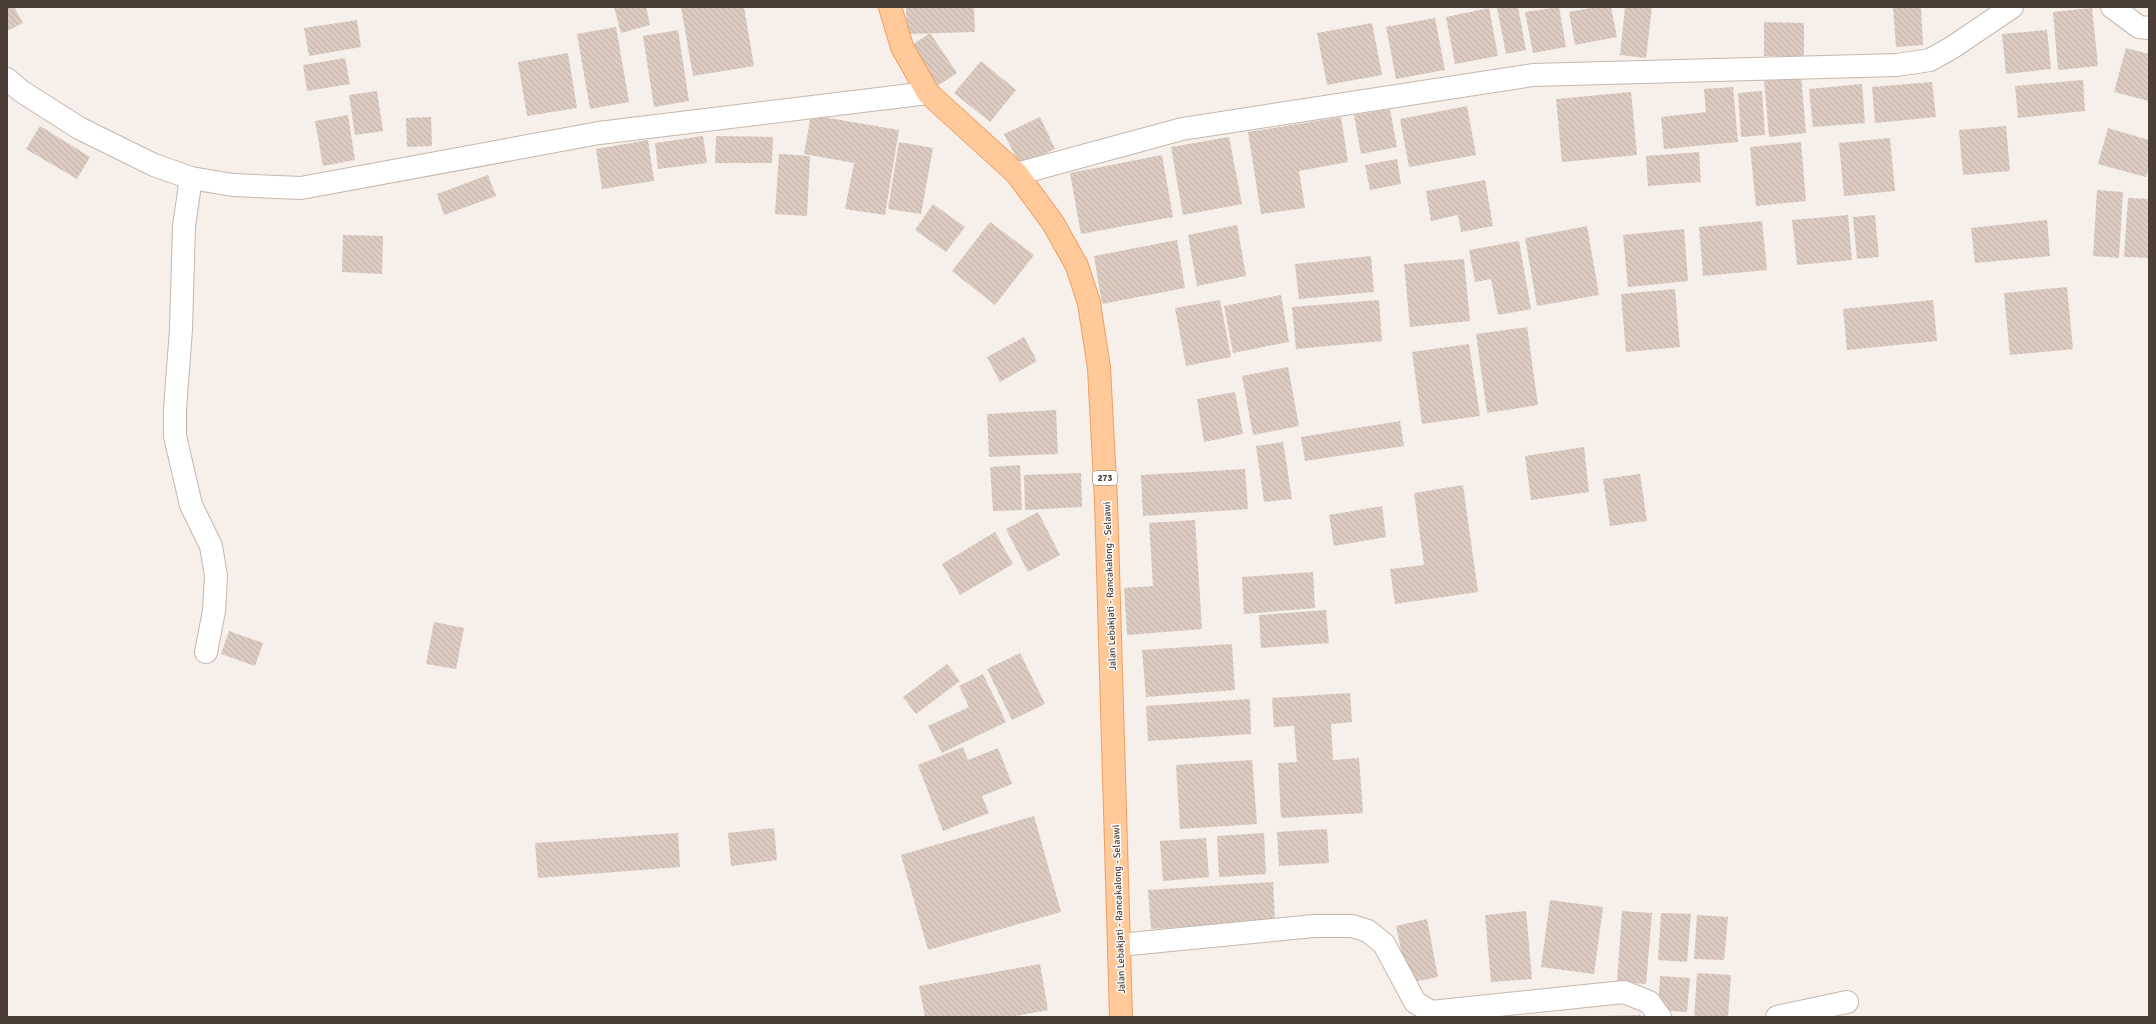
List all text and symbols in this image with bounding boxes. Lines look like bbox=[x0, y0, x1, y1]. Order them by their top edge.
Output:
road number: 273 bbox=[1093, 471, 1117, 485]
street label: Jalan Lebakjati - Rancakalong - Selaawi bbox=[1101, 501, 1119, 671]
street label: Jalan Lebakjati - Rancakalong - Selaawi bbox=[1110, 824, 1128, 994]

